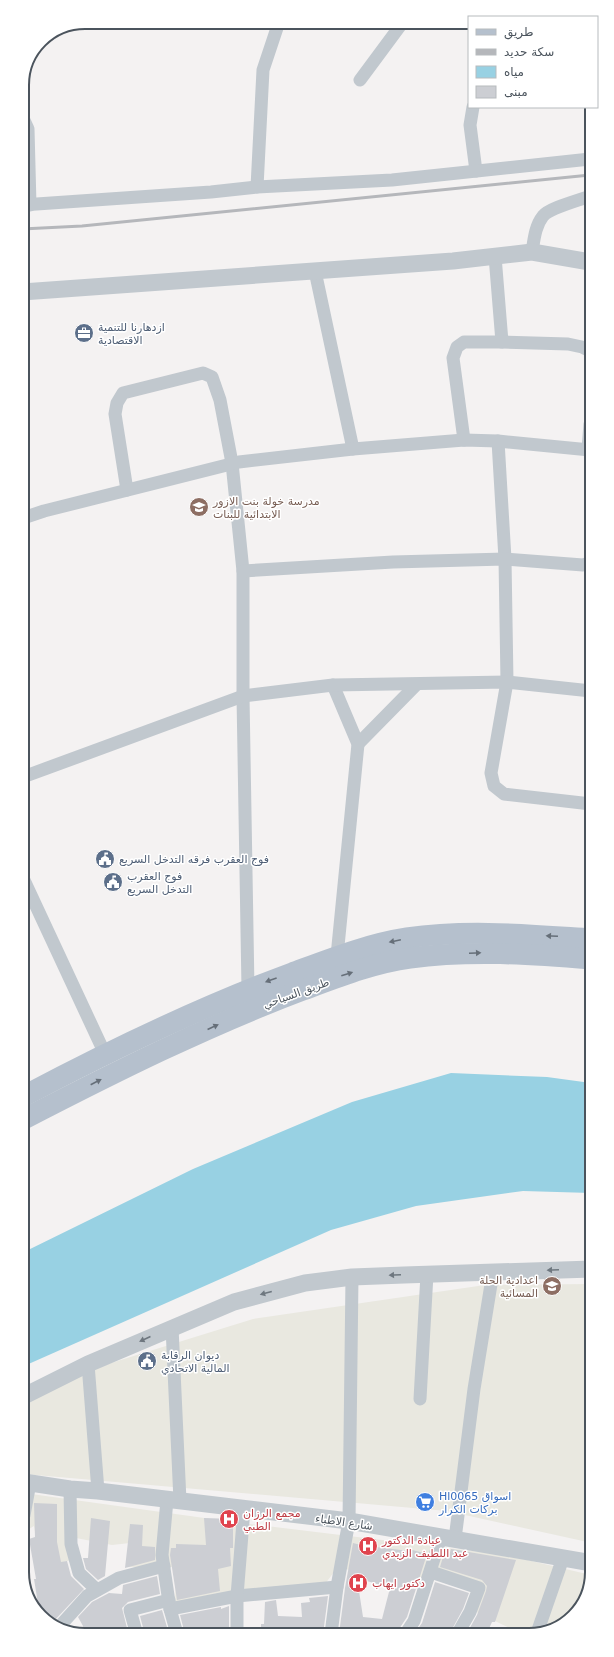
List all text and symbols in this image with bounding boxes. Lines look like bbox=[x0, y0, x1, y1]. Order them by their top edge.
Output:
legend bbox=[468, 16, 598, 108]
text: طريق bbox=[504, 25, 534, 40]
text: سكة حديد bbox=[504, 45, 554, 59]
text: مياه bbox=[504, 65, 524, 79]
text: مبنى bbox=[504, 85, 528, 99]
place label: ازدهارنا للتنمية الاقتصادية bbox=[98, 321, 165, 347]
office icon: ازدهارنا للتنمية الاقتصادية bbox=[73, 322, 95, 344]
place label: مدرسة خولة بنت الازور الابتدائية للبنات bbox=[212, 495, 320, 521]
school or university icon: مدرسة خولة بنت الازور الابتدائية للبنات bbox=[188, 496, 210, 518]
public building icon: فوج العقرب فرقه التدخل السريع bbox=[94, 848, 116, 870]
place label: فوج العقرب فرقه التدخل السريع bbox=[119, 853, 269, 866]
place label: فوج العقرب التدخل السريع bbox=[127, 870, 192, 896]
public building icon: فوج العقرب التدخل السريع bbox=[102, 871, 124, 893]
one-way arrow bbox=[546, 933, 558, 940]
one-way arrow bbox=[389, 938, 401, 944]
one-way arrow bbox=[469, 950, 481, 957]
one-way arrow bbox=[342, 971, 354, 977]
street label: طريق السياحي bbox=[261, 975, 332, 1012]
one-way arrow bbox=[265, 978, 277, 984]
one-way arrow bbox=[208, 1024, 219, 1030]
one-way arrow bbox=[90, 1079, 101, 1085]
one-way arrow bbox=[547, 1267, 559, 1274]
one-way arrow bbox=[388, 1272, 401, 1278]
place label: اعدادية الحلة المسائية bbox=[479, 1274, 538, 1300]
school or university icon: اعدادية الحلة المسائية bbox=[541, 1275, 563, 1297]
one-way arrow bbox=[260, 1290, 272, 1296]
one-way arrow bbox=[139, 1336, 151, 1342]
place label: ديوان الرقابة المالية الاتحادي bbox=[161, 1349, 230, 1375]
public building icon: ديوان الرقابة المالية الاتحادي bbox=[136, 1350, 158, 1372]
place label: Hl0065 اسواق بركات الكرار bbox=[438, 1490, 511, 1516]
supermarket icon: Hl0065 اسواق بركات الكرار bbox=[414, 1491, 436, 1513]
place label: مجمع الرزان الطبي bbox=[243, 1507, 301, 1533]
hospital icon: مجمع الرزان الطبي bbox=[218, 1508, 240, 1530]
street label: شارع الاطباء bbox=[314, 1512, 373, 1533]
place label: عيادة الدكتور عبد اللطيف الزيدي bbox=[381, 1534, 468, 1560]
hospital icon: عيادة الدكتور عبد اللطيف الزيدي bbox=[357, 1535, 379, 1557]
hospital icon: دكتور ايهاب bbox=[347, 1572, 369, 1594]
place label: دكتور ايهاب bbox=[372, 1577, 425, 1590]

